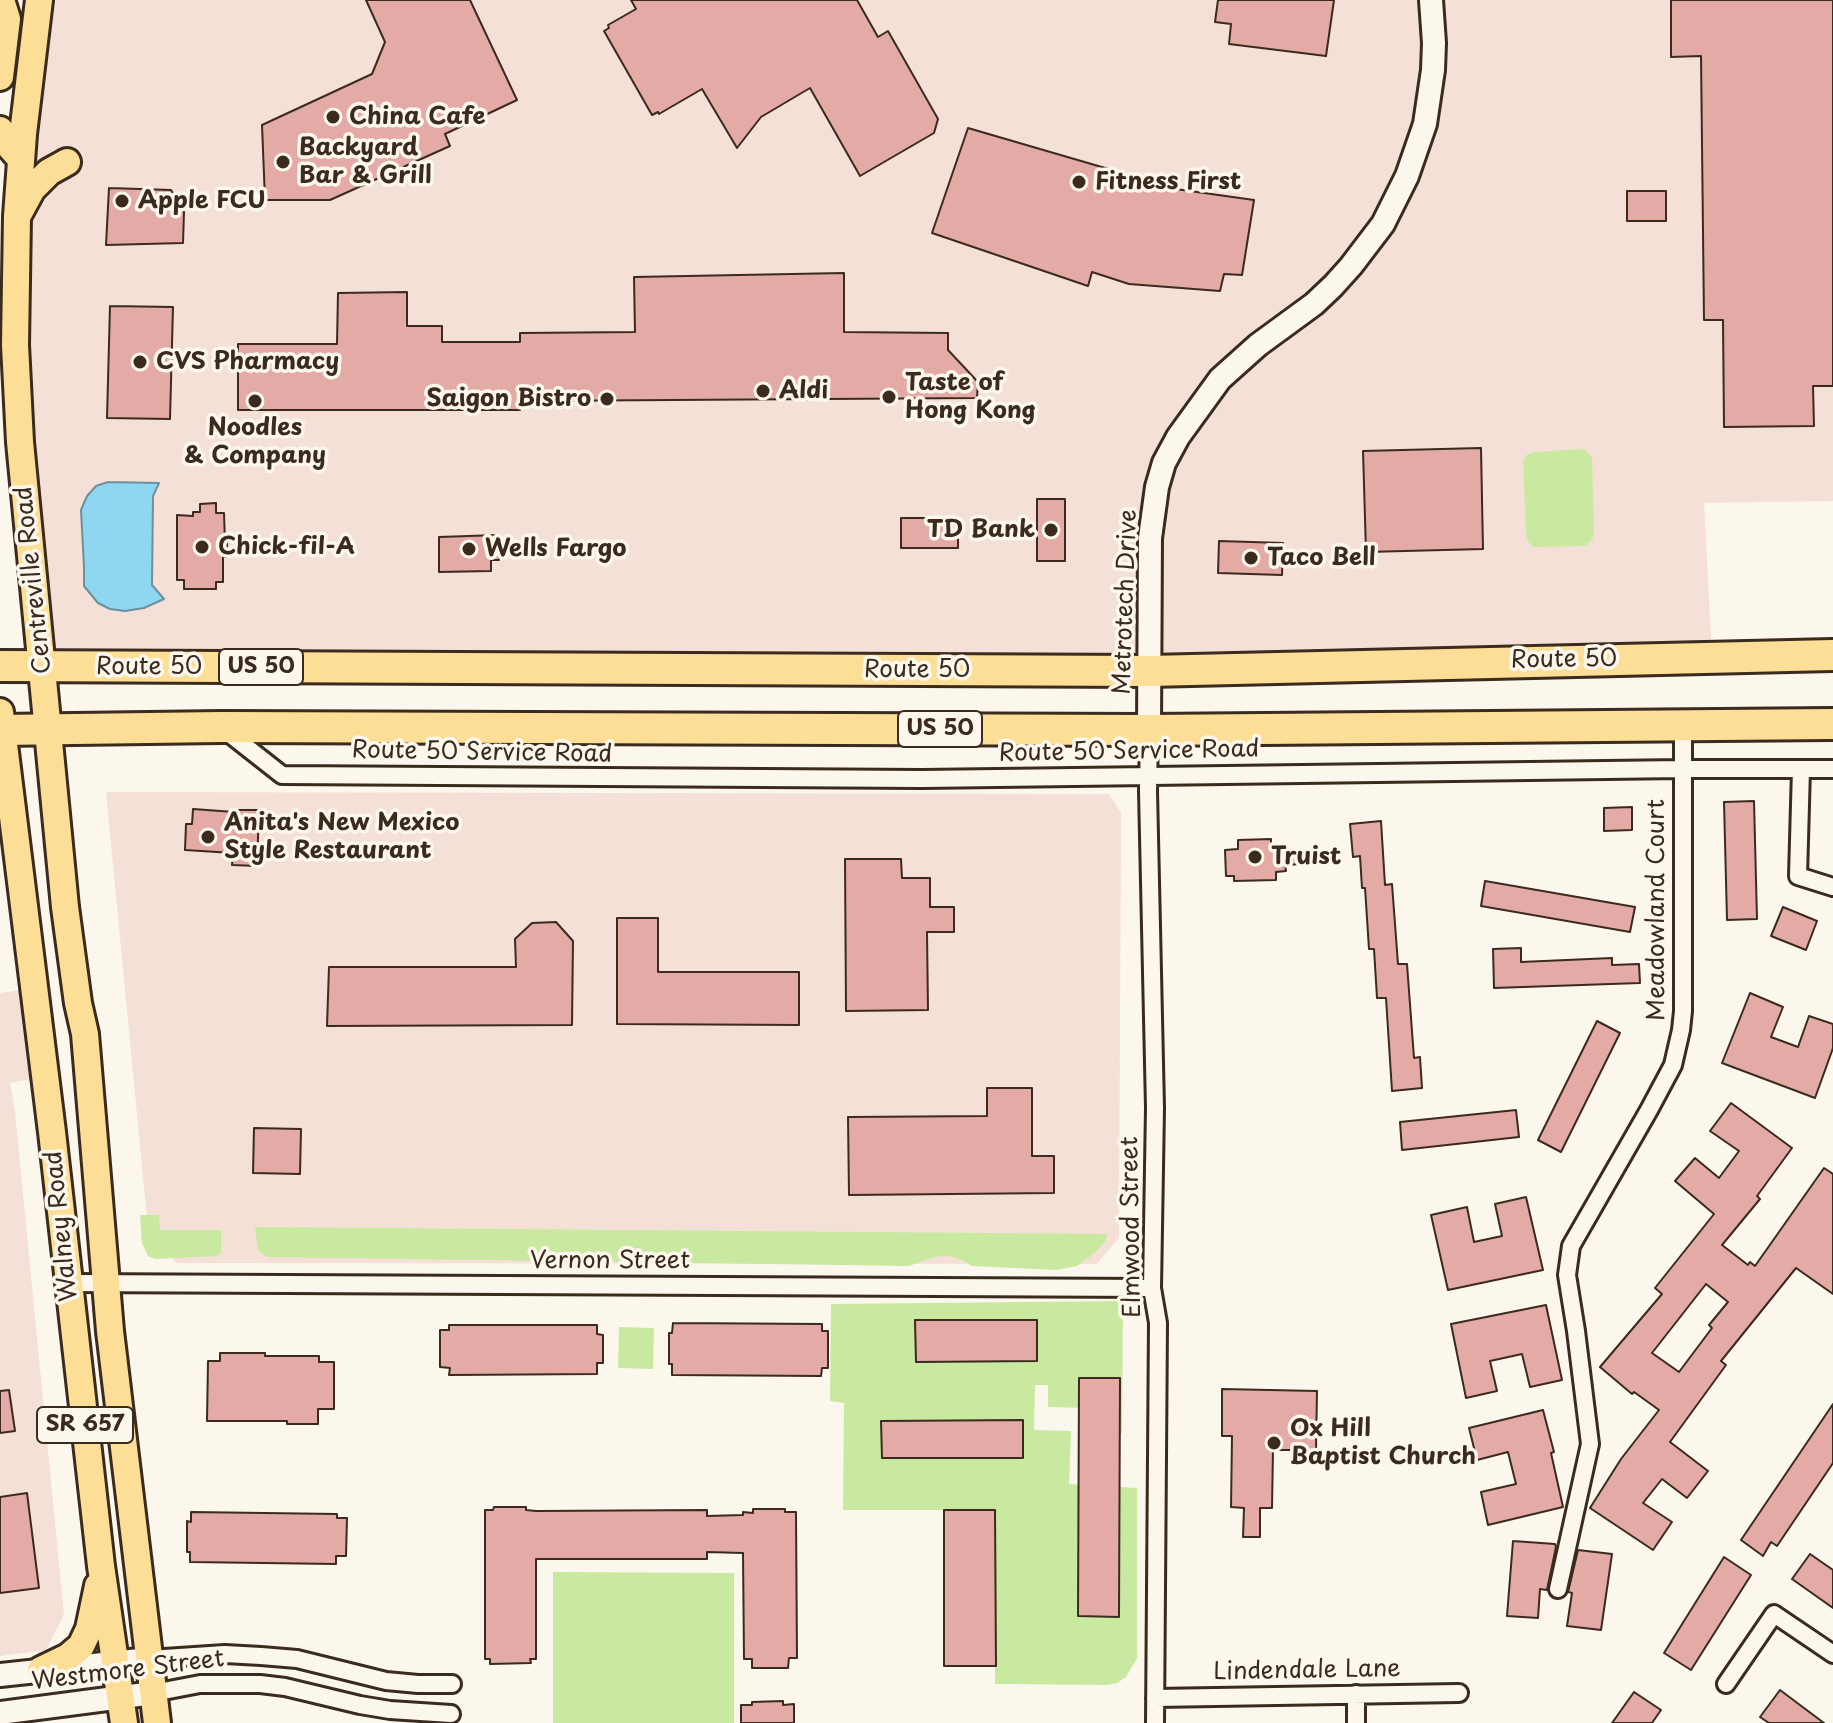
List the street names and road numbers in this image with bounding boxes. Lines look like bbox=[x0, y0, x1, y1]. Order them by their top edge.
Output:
street label: Centreville Road bbox=[10, 485, 58, 675]
street label: Metrotech Drive bbox=[1108, 509, 1144, 695]
street label: Route 50 bbox=[1511, 645, 1617, 675]
road number: US 50 bbox=[219, 649, 303, 685]
street label: Route 50 bbox=[96, 653, 202, 681]
street label: Route 50 bbox=[864, 656, 970, 684]
road number: US 50 bbox=[898, 711, 982, 747]
street label: Route 50 Service Road bbox=[998, 735, 1260, 769]
street label: Route 50 Service Road bbox=[351, 736, 613, 770]
street label: Meadowland Court bbox=[1643, 799, 1671, 1021]
street label: Elmwood Street bbox=[1116, 1136, 1148, 1318]
street label: Walney Road bbox=[40, 1149, 84, 1303]
street label: Vernon Street bbox=[530, 1247, 690, 1275]
road number: SR 657 bbox=[37, 1407, 133, 1443]
street label: Westmore Street bbox=[30, 1645, 226, 1697]
street label: Lindendale Lane bbox=[1213, 1655, 1401, 1687]

